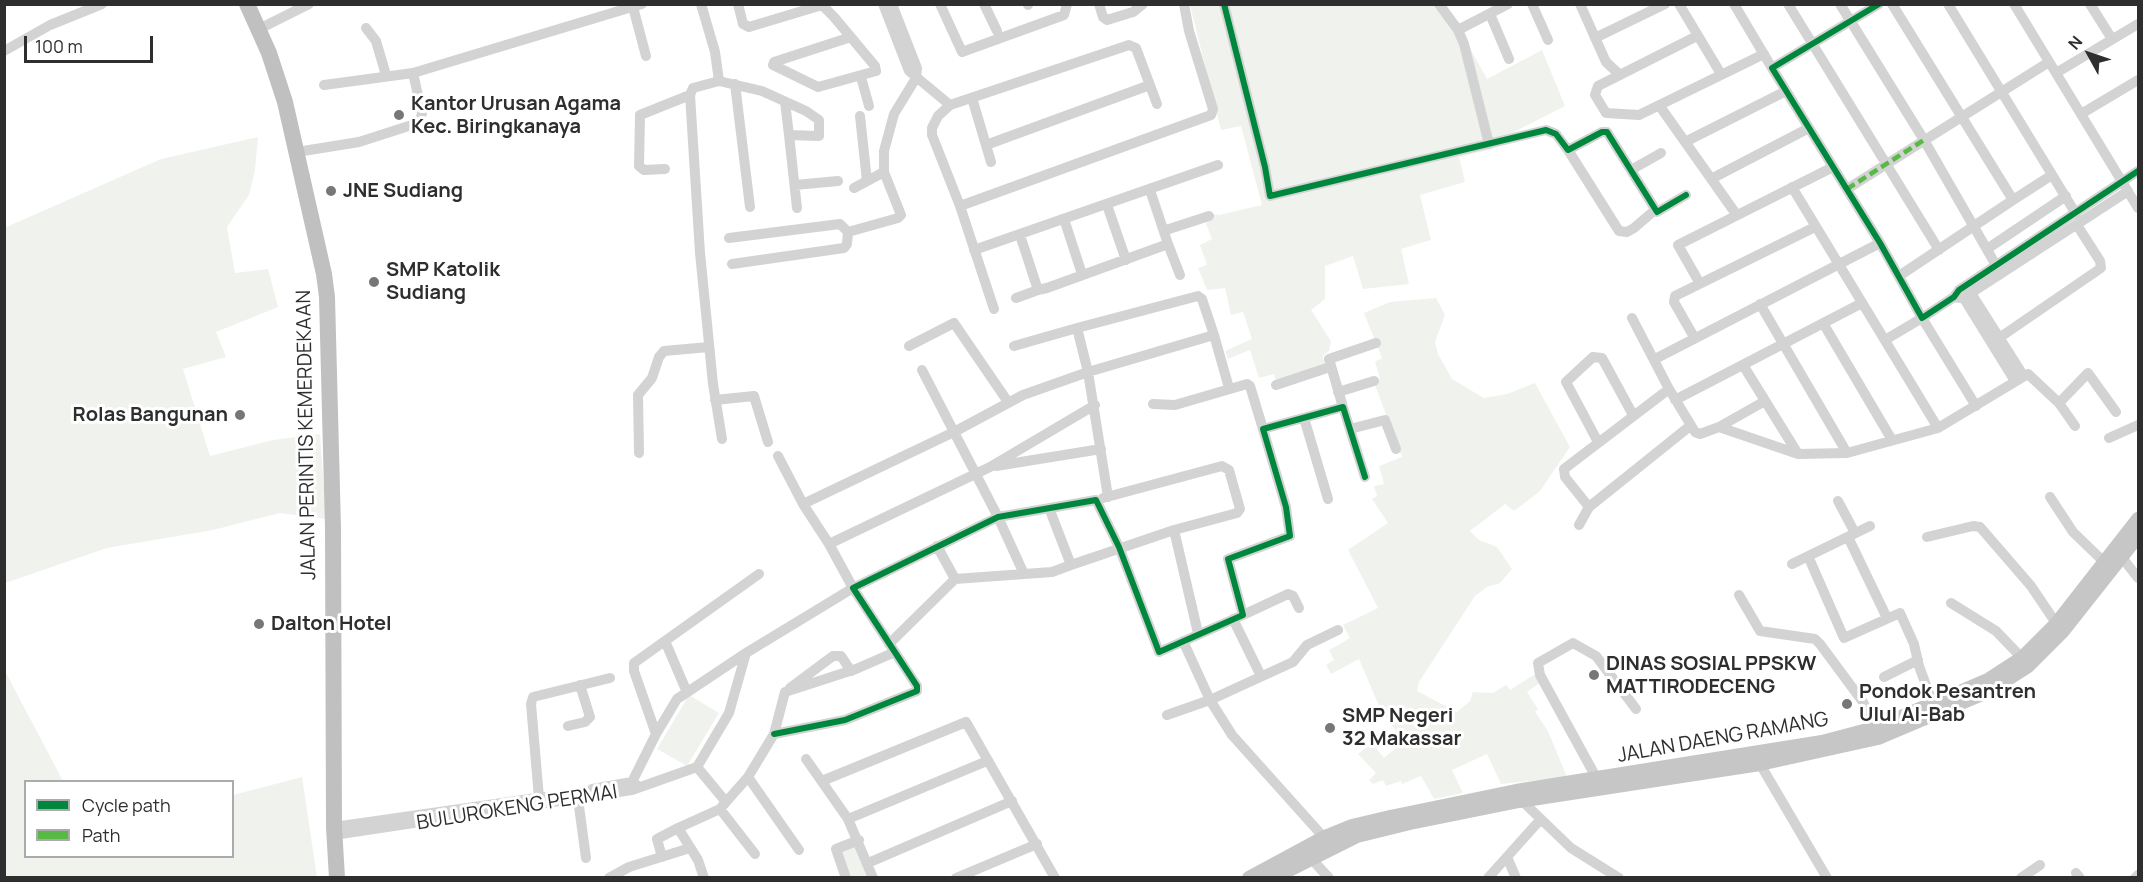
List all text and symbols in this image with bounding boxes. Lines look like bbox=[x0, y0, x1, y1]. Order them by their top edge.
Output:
scale bar bbox=[27, 24, 156, 62]
north arrow bbox=[2059, 24, 2119, 84]
text: N bbox=[2063, 31, 2087, 54]
text: 100 m bbox=[35, 34, 83, 58]
place label: Kantor Urusan Agama Kec. Biringkanaya bbox=[411, 92, 621, 139]
marker: Kantor Urusan Agama Kec. Biringkanaya bbox=[392, 108, 406, 122]
place label: JNE Sudiang bbox=[343, 179, 463, 203]
marker: JNE Sudiang bbox=[324, 184, 338, 198]
place label: SMP Katolik Sudiang bbox=[386, 258, 500, 305]
marker: SMP Katolik Sudiang bbox=[367, 275, 381, 289]
street label: JALAN PERINTIS KEMERDEKAAN bbox=[292, 290, 322, 580]
place label: Rolas Bangunan bbox=[72, 403, 228, 427]
marker: Rolas Bangunan bbox=[233, 408, 247, 422]
place label: Dalton Hotel bbox=[271, 612, 392, 636]
marker: Dalton Hotel bbox=[252, 617, 266, 631]
place label: DINAS SOSIAL PPSKW MATTIRODECENG bbox=[1606, 652, 1816, 699]
marker: DINAS SOSIAL PPSKW MATTIRODECENG bbox=[1587, 668, 1601, 682]
place label: Pondok Pesantren Ulul Al-Bab bbox=[1859, 680, 2036, 727]
marker: Pondok Pesantren Ulul Al-Bab bbox=[1840, 697, 1854, 711]
place label: SMP Negeri 32 Makassar bbox=[1342, 704, 1462, 751]
street label: JALAN DAENG RAMANG bbox=[1616, 708, 1830, 768]
marker: SMP Negeri 32 Makassar bbox=[1323, 721, 1337, 735]
legend bbox=[24, 780, 234, 858]
street label: BULUROKENG PERMAI bbox=[415, 780, 619, 836]
text: Cycle path bbox=[82, 793, 171, 817]
text: Path bbox=[82, 823, 120, 847]

